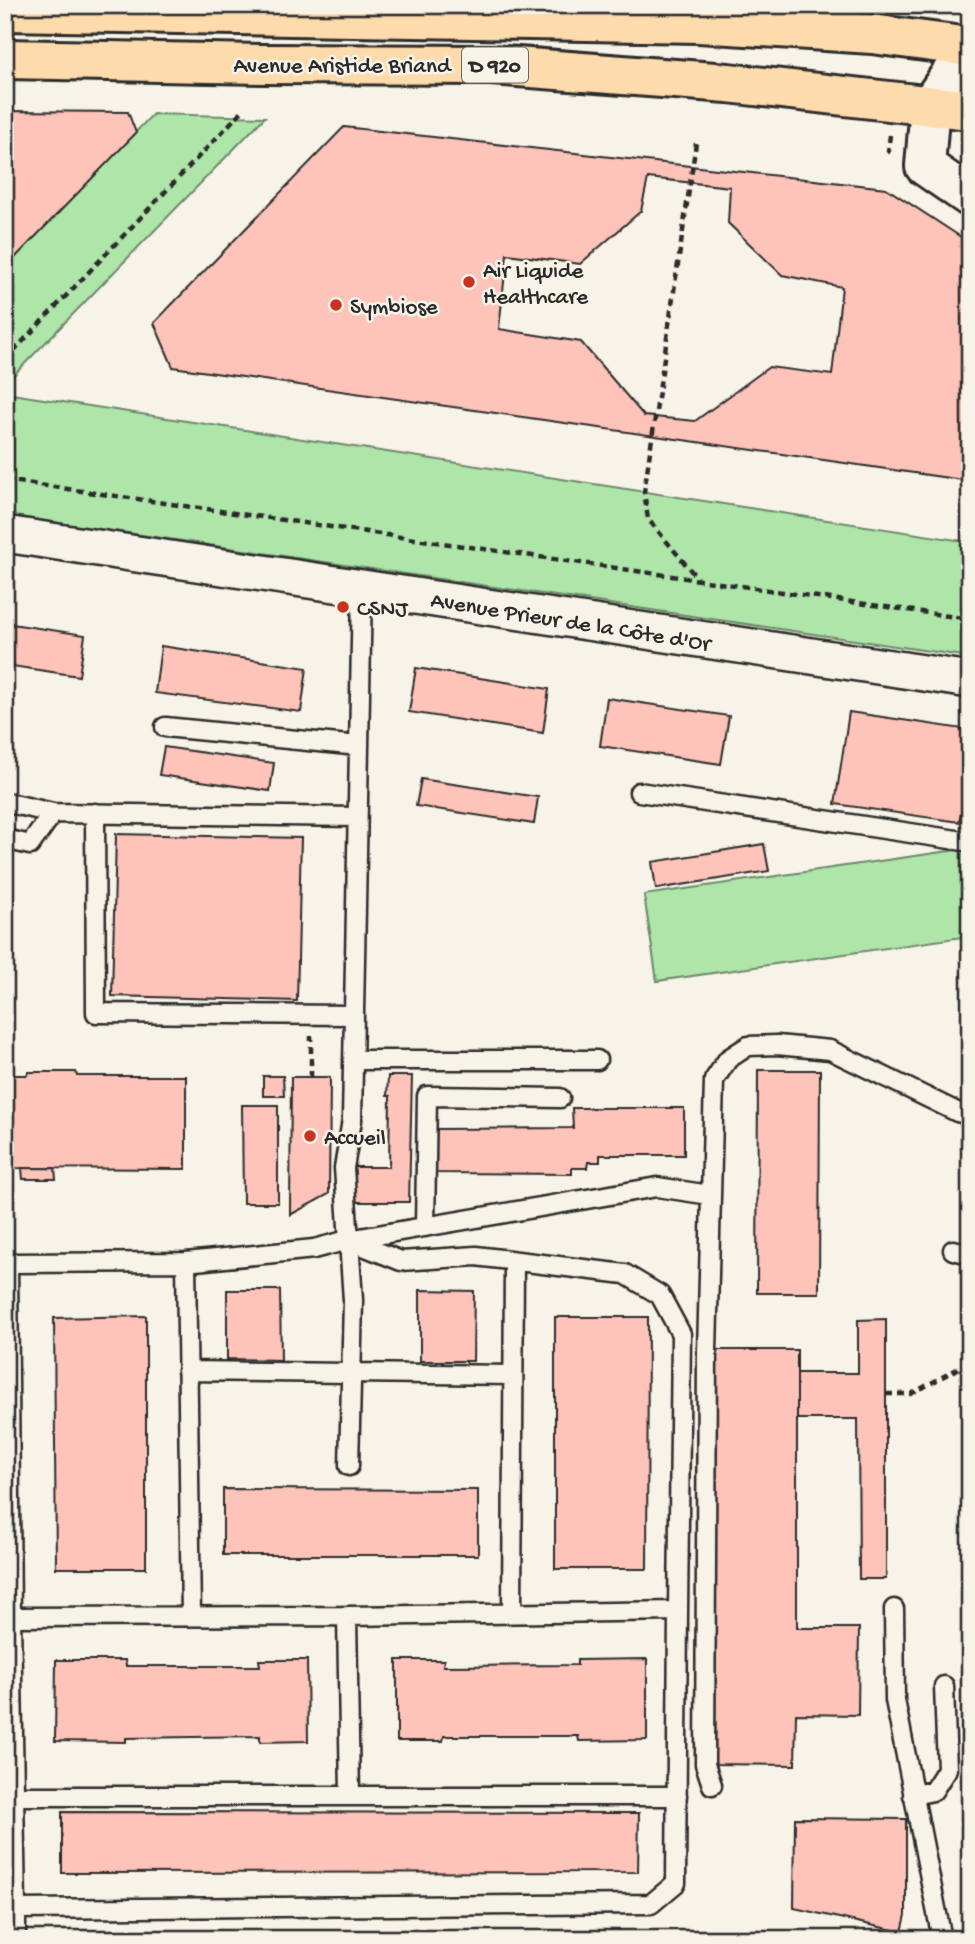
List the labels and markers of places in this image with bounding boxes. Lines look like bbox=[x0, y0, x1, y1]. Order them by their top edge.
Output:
place label: Air Liquide Healthcare bbox=[483, 259, 589, 312]
marker: Air Liquide Healthcare bbox=[461, 274, 477, 290]
place label: Symbiose bbox=[350, 295, 439, 322]
marker: Symbiose bbox=[328, 297, 344, 313]
place label: CSNJ bbox=[357, 597, 409, 624]
marker: CSNJ bbox=[335, 599, 351, 615]
place label: Accueil bbox=[324, 1126, 386, 1153]
marker: Accueil bbox=[302, 1128, 318, 1144]

